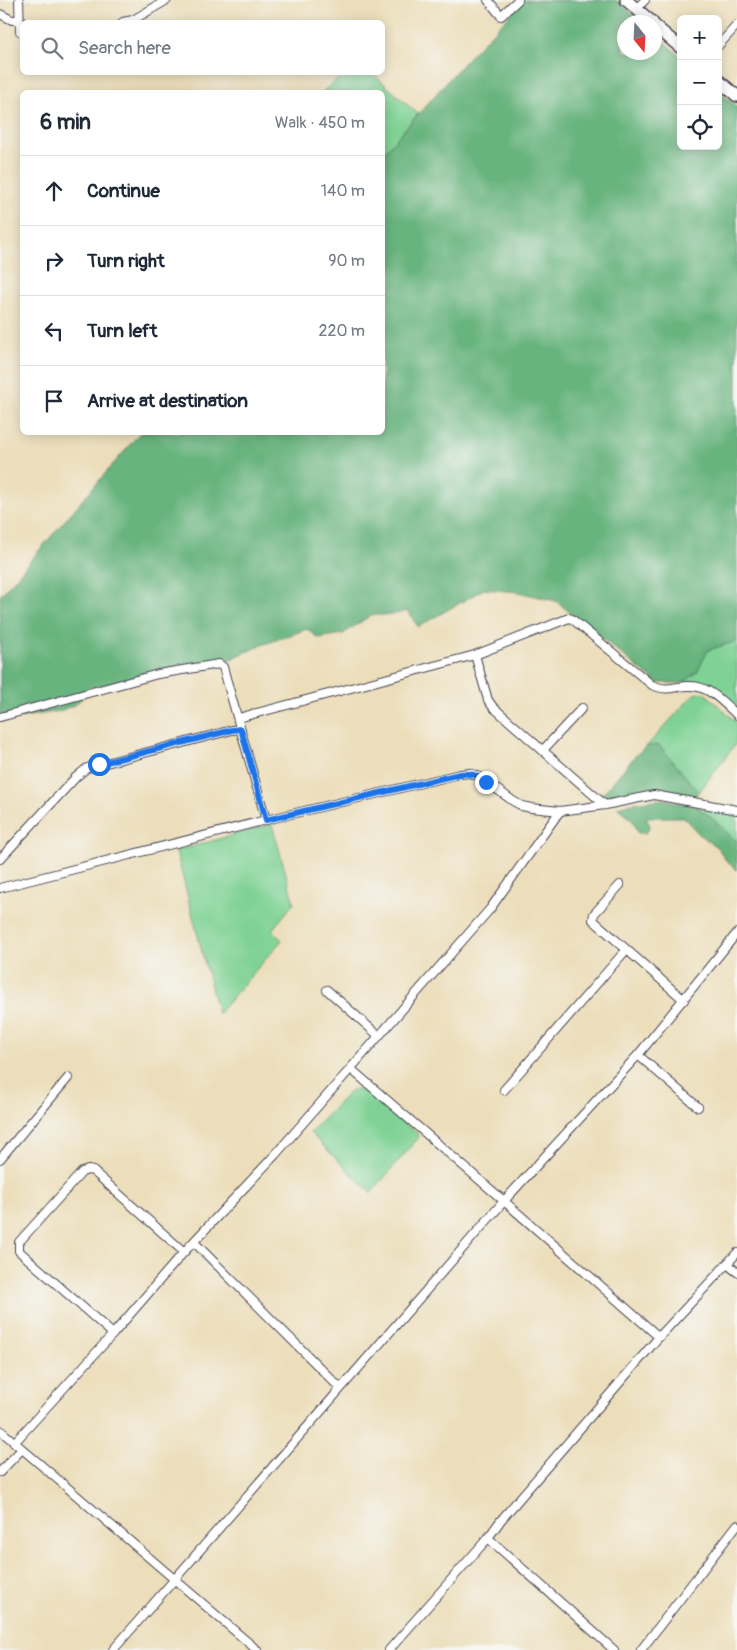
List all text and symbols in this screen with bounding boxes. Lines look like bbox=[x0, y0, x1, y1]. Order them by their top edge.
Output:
north arrow bbox=[617, 15, 662, 60]
map controls bbox=[677, 15, 722, 150]
button: + bbox=[677, 15, 722, 60]
search box bbox=[20, 20, 385, 75]
icon: search bbox=[38, 34, 66, 62]
text: Search here bbox=[78, 36, 171, 60]
button: − bbox=[677, 60, 722, 105]
button: locate bbox=[677, 105, 722, 150]
text: 6 min bbox=[40, 109, 91, 136]
text: Walk · 450 m bbox=[275, 113, 365, 133]
icon: ahead bbox=[40, 177, 68, 205]
text: Continue bbox=[87, 179, 160, 203]
text: 140 m bbox=[321, 181, 365, 201]
icon: right bbox=[40, 247, 68, 275]
text: Turn right bbox=[87, 249, 165, 273]
text: 90 m bbox=[328, 251, 365, 271]
icon: left bbox=[40, 317, 68, 345]
text: Turn left bbox=[87, 319, 157, 343]
text: 220 m bbox=[319, 321, 365, 341]
icon: arrive bbox=[40, 387, 68, 415]
text: Arrive at destination bbox=[87, 389, 248, 413]
route start bbox=[88, 753, 111, 776]
route end bbox=[475, 771, 498, 794]

